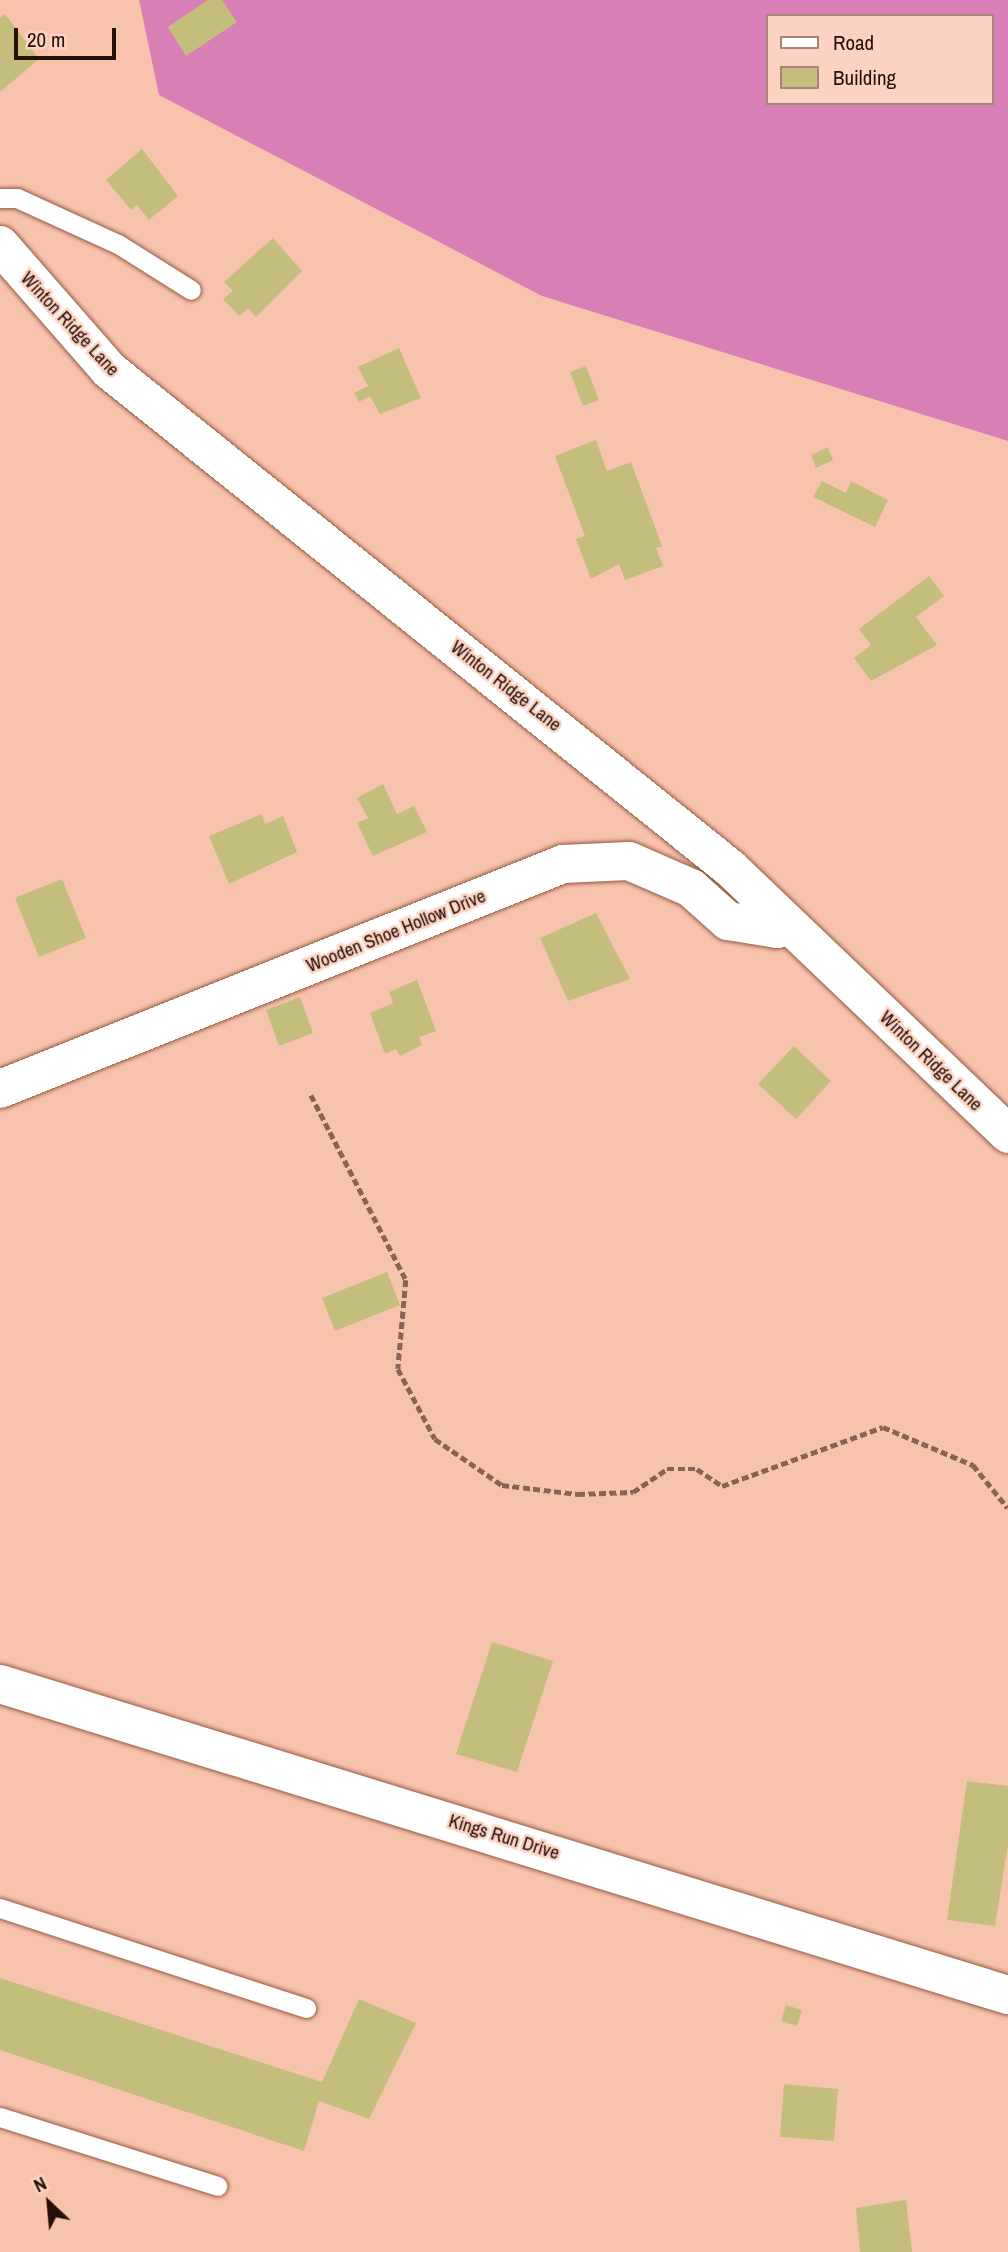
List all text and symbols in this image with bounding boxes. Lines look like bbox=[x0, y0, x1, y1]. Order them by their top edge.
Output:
scale bar bbox=[18, 14, 119, 58]
legend bbox=[766, 14, 994, 105]
text: 20 m bbox=[27, 25, 65, 54]
text: Road bbox=[833, 28, 874, 57]
text: Building bbox=[833, 63, 896, 92]
street label: Winton Ridge Lane bbox=[16, 267, 124, 381]
street label: Winton Ridge Lane bbox=[446, 636, 566, 736]
street label: Wooden Shoe Hollow Drive bbox=[303, 885, 489, 977]
street label: Winton Ridge Lane bbox=[875, 1006, 987, 1116]
street label: Kings Run Drive bbox=[446, 1809, 562, 1865]
north arrow bbox=[14, 2168, 84, 2238]
text: N bbox=[29, 2170, 51, 2198]

